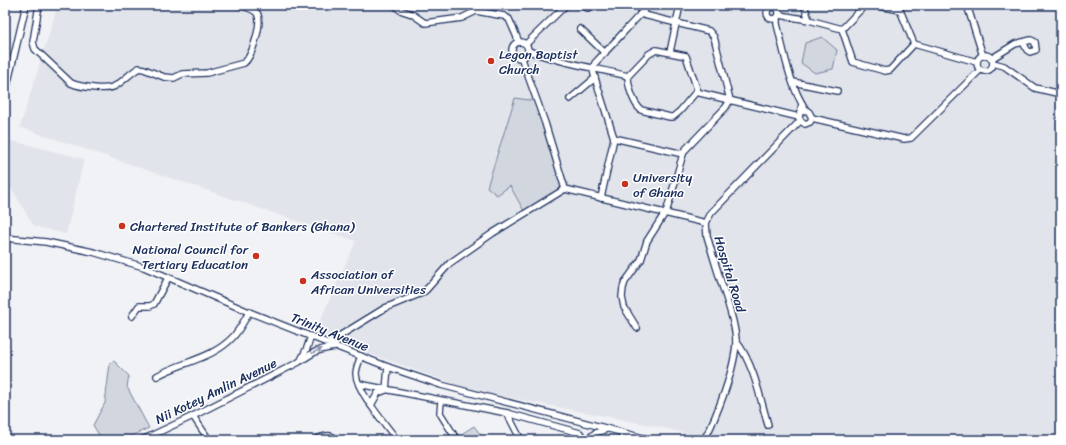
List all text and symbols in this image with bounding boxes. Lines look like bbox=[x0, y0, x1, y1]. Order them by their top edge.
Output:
place label: Legon Baptist Church bbox=[499, 43, 578, 81]
marker: Legon Baptist Church bbox=[486, 56, 496, 66]
place label: University of Ghana bbox=[633, 166, 693, 204]
marker: University of Ghana bbox=[620, 179, 630, 189]
place label: Chartered Institute of Bankers (Ghana) bbox=[130, 215, 356, 238]
marker: Chartered Institute of Bankers (Ghana) bbox=[117, 221, 127, 231]
street label: Hospital Road bbox=[707, 233, 753, 316]
place label: National Council for Tertiary Education bbox=[133, 238, 249, 276]
marker: National Council for Tertiary Education bbox=[251, 251, 261, 261]
place label: Association of African Universities bbox=[310, 263, 427, 301]
marker: Association of African Universities bbox=[298, 276, 308, 286]
street label: Trinity Avenue bbox=[287, 306, 373, 358]
one-way arrow bbox=[312, 348, 323, 354]
street label: Nii Kotey Amlin Avenue bbox=[151, 351, 281, 431]

